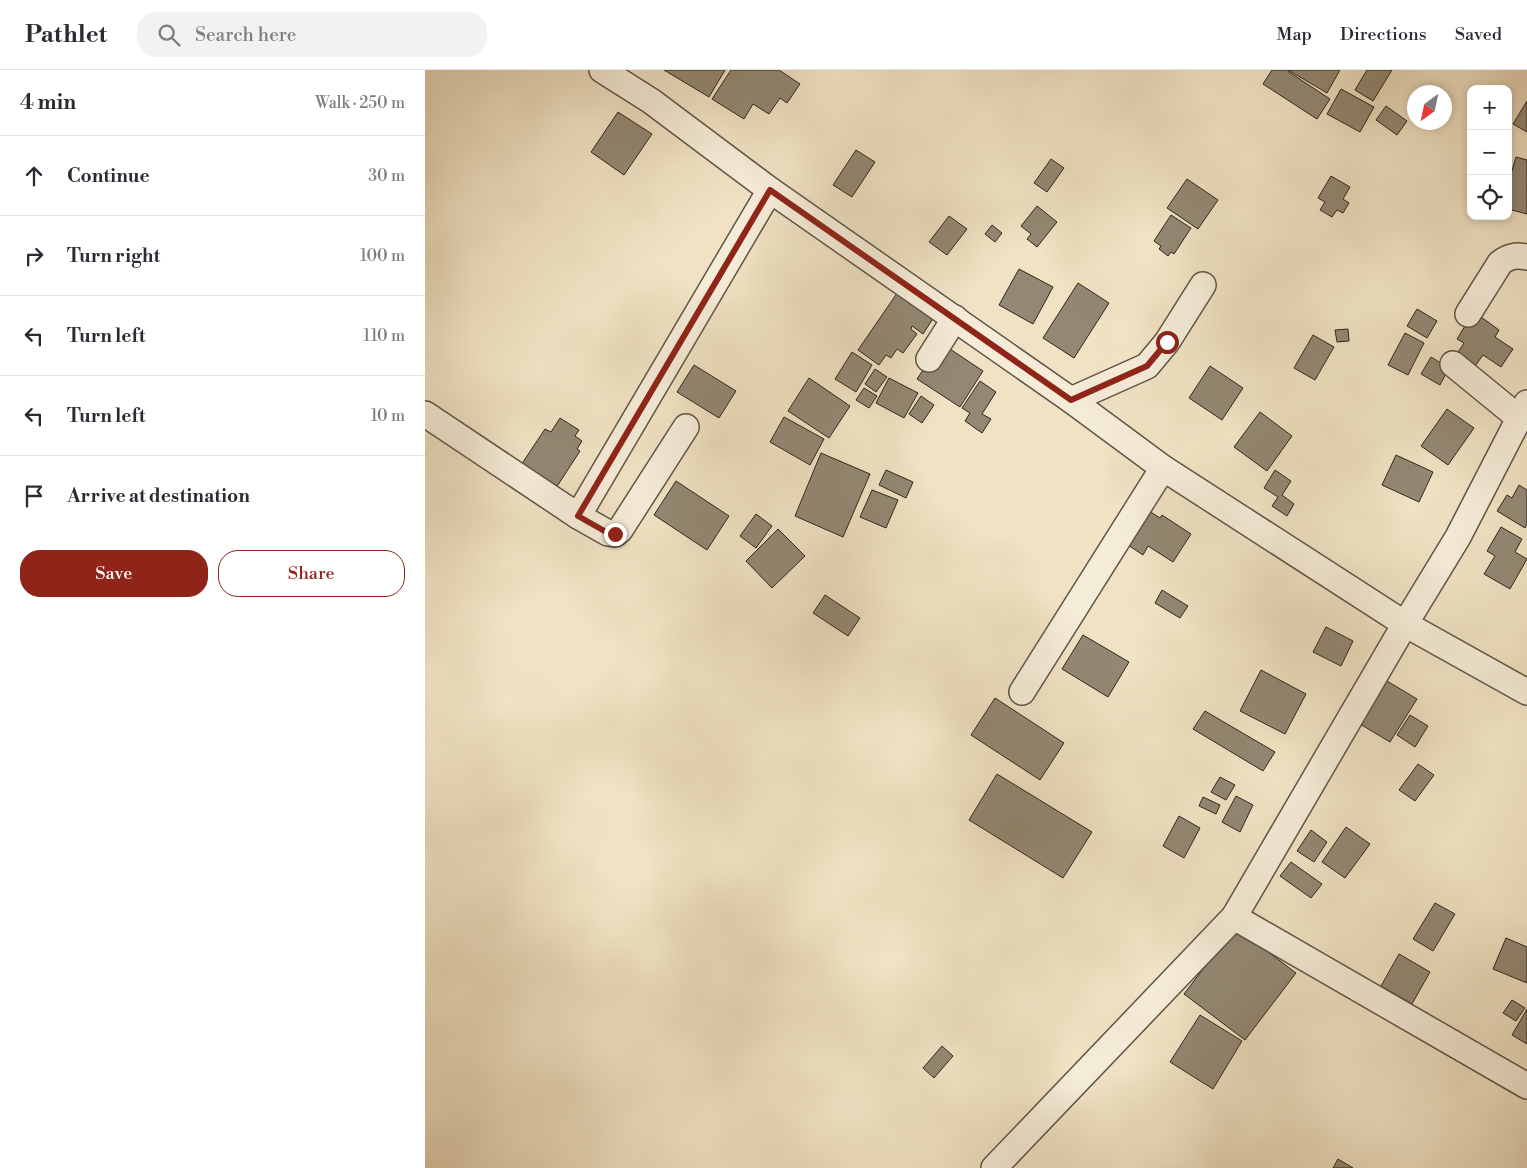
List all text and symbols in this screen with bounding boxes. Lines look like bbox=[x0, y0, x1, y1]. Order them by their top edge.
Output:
search box bbox=[137, 12, 487, 57]
text: Pathlet bbox=[25, 20, 107, 50]
icon: search bbox=[155, 21, 183, 49]
text: Search here bbox=[195, 23, 296, 47]
text: Map bbox=[1276, 23, 1312, 46]
text: Directions bbox=[1340, 23, 1427, 46]
text: Saved bbox=[1455, 23, 1502, 46]
north arrow bbox=[1407, 85, 1452, 130]
map controls bbox=[1467, 85, 1512, 220]
button: + bbox=[1467, 85, 1512, 130]
text: 4 min bbox=[20, 90, 76, 116]
text: Walk · 250 m bbox=[315, 93, 405, 113]
button: − bbox=[1467, 130, 1512, 175]
icon: ahead bbox=[20, 162, 48, 190]
text: Continue bbox=[67, 164, 150, 188]
text: 30 m bbox=[368, 166, 405, 186]
button: locate bbox=[1467, 175, 1512, 220]
icon: right bbox=[20, 242, 48, 270]
text: Turn right bbox=[67, 244, 160, 268]
text: 100 m bbox=[360, 246, 405, 266]
icon: left bbox=[20, 322, 48, 350]
text: Turn left bbox=[67, 324, 146, 348]
text: 110 m bbox=[363, 326, 405, 346]
route start bbox=[1156, 331, 1179, 354]
icon: left bbox=[20, 402, 48, 430]
text: Turn left bbox=[67, 404, 146, 428]
text: 10 m bbox=[371, 406, 405, 426]
icon: arrive bbox=[20, 482, 48, 510]
text: Arrive at destination bbox=[67, 484, 250, 508]
route end bbox=[604, 523, 627, 546]
button: Save bbox=[20, 550, 208, 597]
button: Share bbox=[218, 550, 405, 597]

